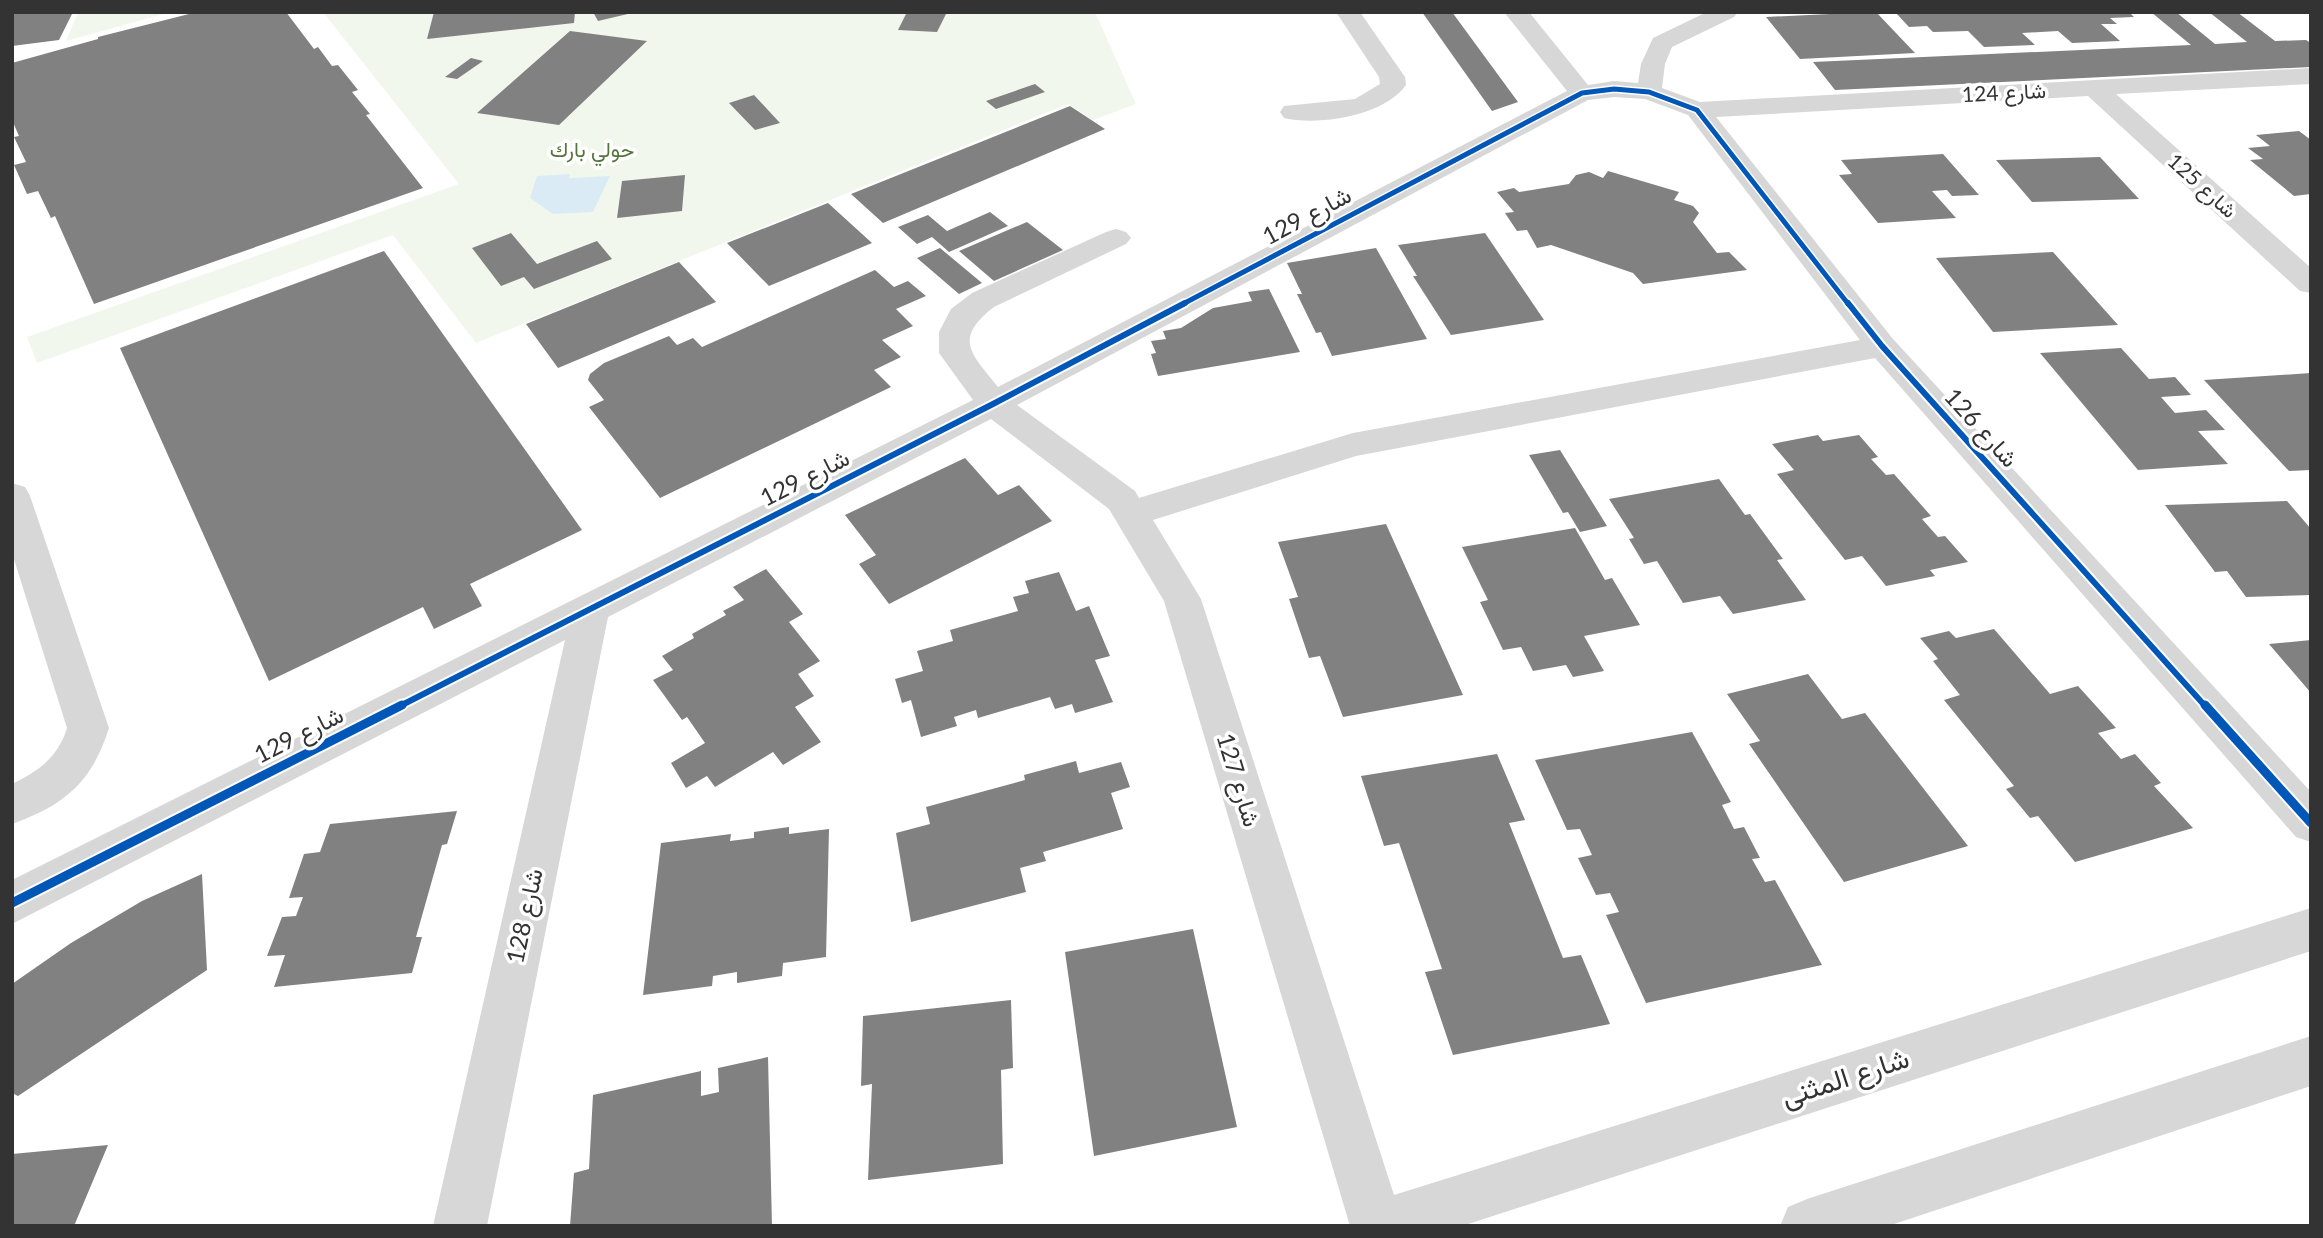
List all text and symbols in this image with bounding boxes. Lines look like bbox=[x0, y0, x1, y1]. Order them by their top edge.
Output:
street label: شارع 124 bbox=[1961, 77, 2047, 109]
park label: حولي بارك bbox=[550, 136, 634, 167]
street label: شارع 125 bbox=[2161, 147, 2243, 225]
street label: شارع 129 bbox=[1257, 179, 1357, 253]
street label: شارع 126 bbox=[1937, 382, 2025, 474]
street label: شارع 129 bbox=[755, 442, 855, 514]
street label: شارع 129 bbox=[249, 699, 349, 771]
street label: شارع 127 bbox=[1209, 729, 1267, 831]
street label: شارع 128 bbox=[499, 866, 551, 966]
street label: شارع المثنى bbox=[1776, 1039, 1914, 1116]

